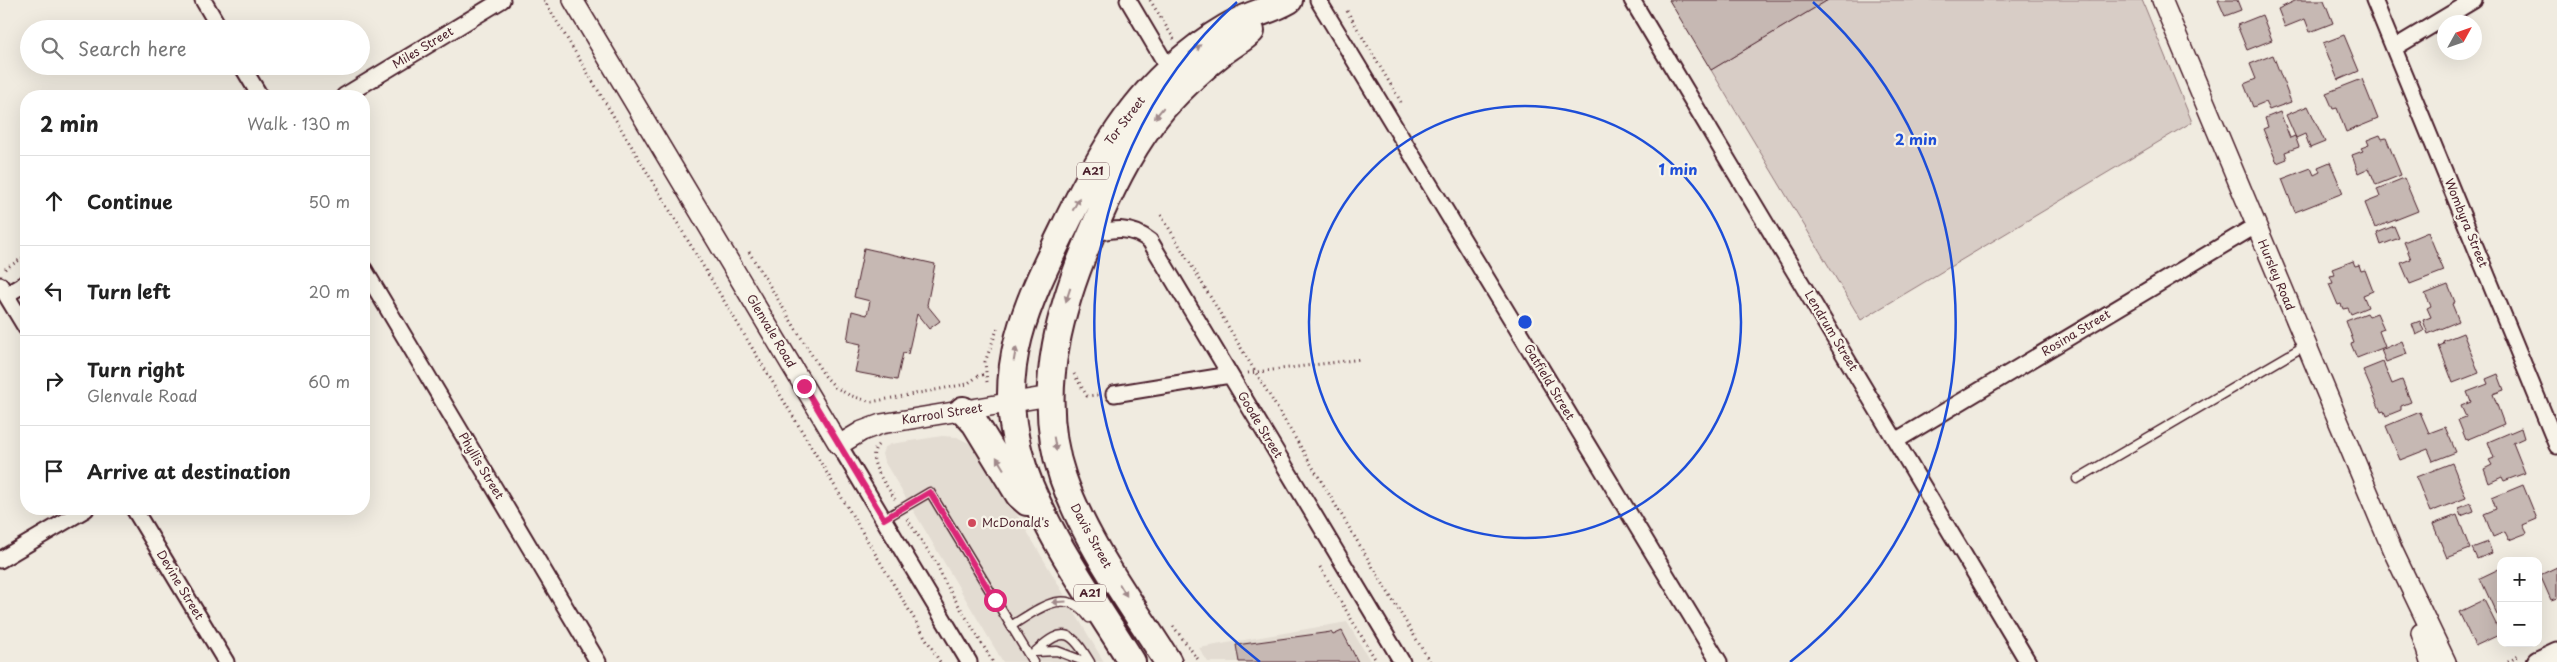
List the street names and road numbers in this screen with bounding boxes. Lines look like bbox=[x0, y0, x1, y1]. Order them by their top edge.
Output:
street label: Miles Street bbox=[389, 22, 457, 72]
street label: Tor Street bbox=[1100, 92, 1149, 149]
road number: A21 bbox=[1077, 162, 1109, 180]
street label: Wombyra Street bbox=[2441, 175, 2493, 270]
street label: Hursley Road bbox=[2254, 236, 2300, 313]
street label: Lendrum Street bbox=[1801, 287, 1863, 374]
street label: Glenvale Road bbox=[743, 290, 801, 371]
street label: Rosina Street bbox=[2038, 304, 2113, 360]
street label: Gatfield Street bbox=[1520, 340, 1580, 423]
street label: Goode Street bbox=[1234, 388, 1288, 461]
street label: Karrool Street bbox=[900, 398, 984, 428]
street label: Phyllis Street bbox=[455, 429, 509, 502]
street label: Davis Street bbox=[1067, 500, 1117, 571]
street label: Devine Street bbox=[153, 546, 209, 623]
road number: A21 bbox=[1074, 584, 1106, 602]

